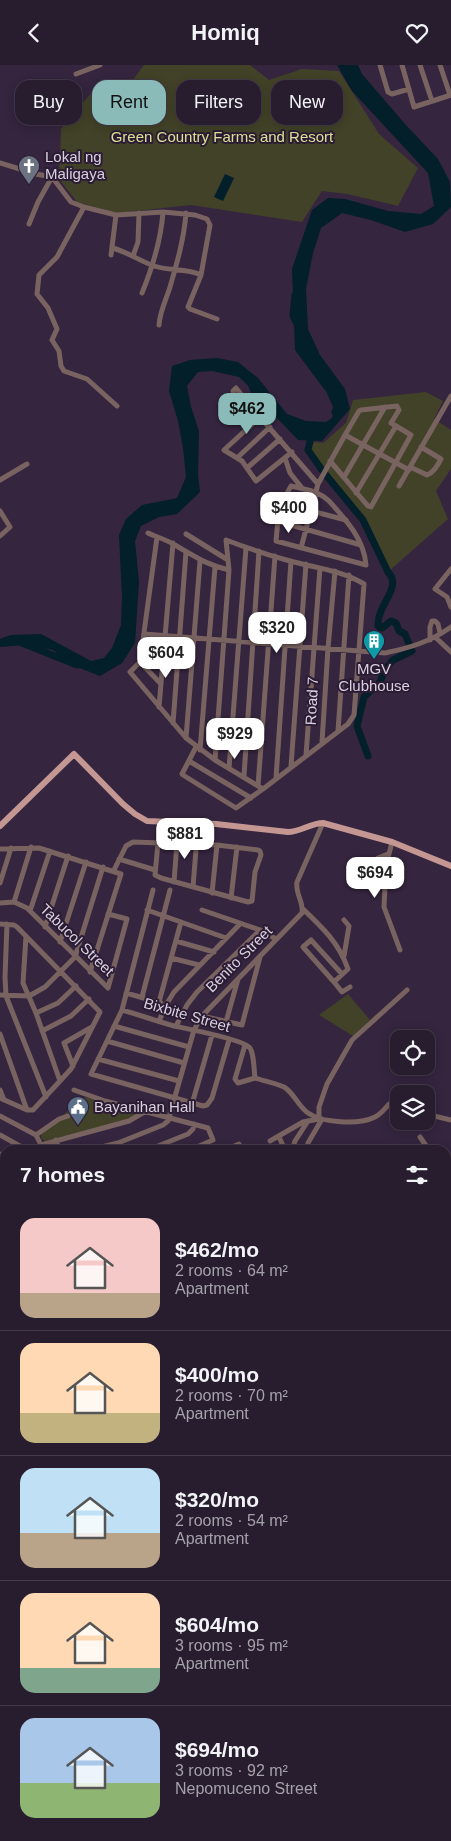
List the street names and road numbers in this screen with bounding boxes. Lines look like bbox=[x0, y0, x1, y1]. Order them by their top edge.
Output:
street label: Road 7 bbox=[302, 676, 321, 726]
street label: Tabucol Street bbox=[37, 900, 118, 980]
street label: Benito Street bbox=[202, 921, 276, 995]
street label: Bixbite Street bbox=[142, 994, 233, 1035]

